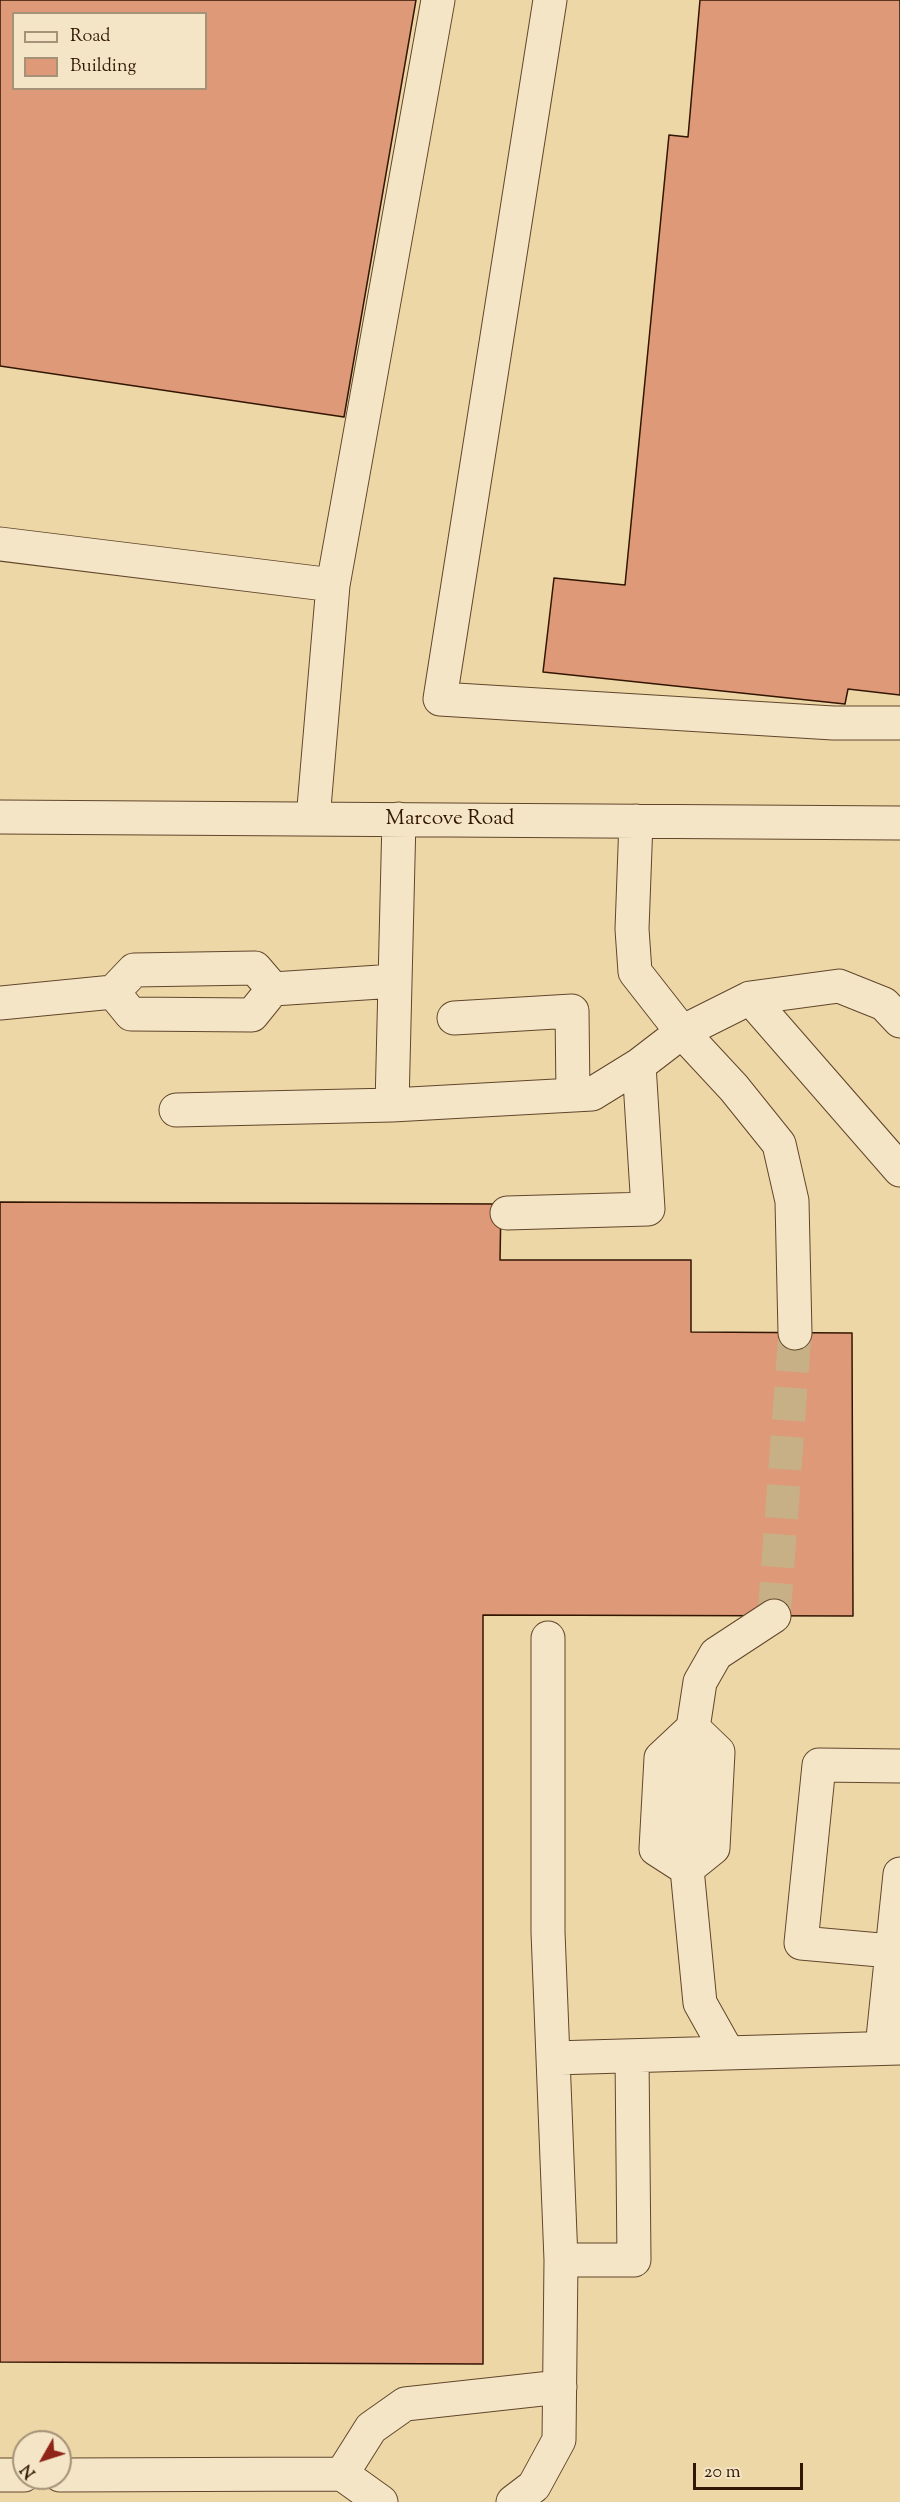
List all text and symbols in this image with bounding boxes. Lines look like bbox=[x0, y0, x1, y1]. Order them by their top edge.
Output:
legend bbox=[12, 12, 207, 90]
text: Road bbox=[70, 24, 110, 50]
text: Building bbox=[70, 54, 136, 80]
street label: Marcove Road bbox=[386, 807, 514, 833]
north arrow bbox=[12, 2430, 72, 2490]
scale bar bbox=[696, 2451, 806, 2489]
text: N bbox=[16, 2458, 42, 2483]
text: 20 m bbox=[704, 2460, 741, 2486]

